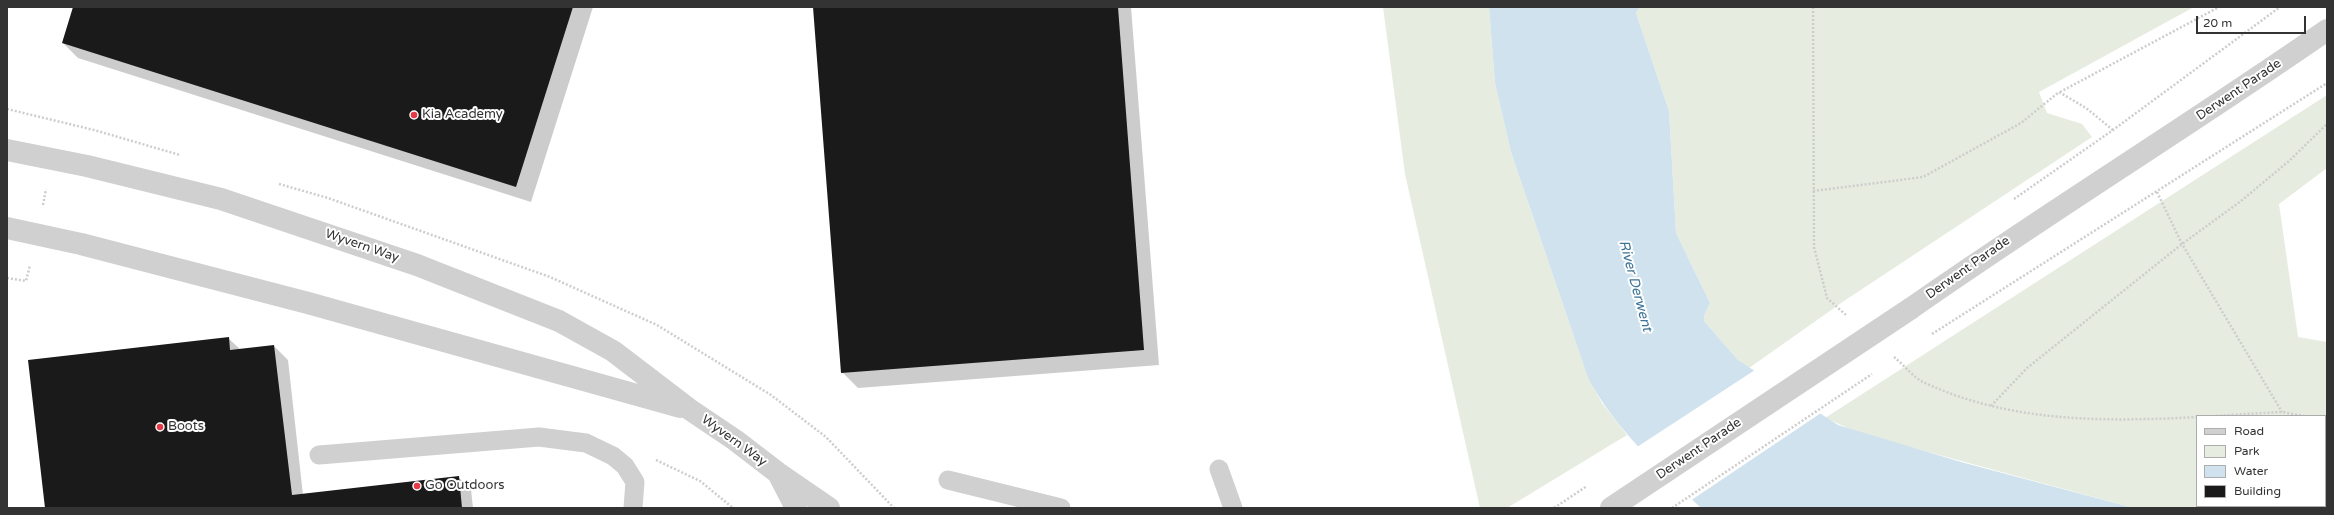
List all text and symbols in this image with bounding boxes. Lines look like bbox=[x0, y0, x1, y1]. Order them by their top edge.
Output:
scale bar bbox=[2198, 8, 2308, 34]
text: 20 m bbox=[2203, 16, 2232, 30]
street label: Derwent Parade bbox=[2194, 56, 2284, 124]
place label: Kia Academy bbox=[422, 107, 503, 123]
marker: Kia Academy bbox=[409, 110, 419, 120]
street label: Wyvern Way bbox=[323, 226, 401, 266]
street label: Derwent Parade bbox=[1923, 233, 2013, 303]
water label: River Derwent bbox=[1615, 238, 1655, 334]
street label: Wyvern Way bbox=[698, 412, 770, 470]
street label: Derwent Parade bbox=[1654, 415, 1744, 483]
legend bbox=[2196, 415, 2326, 507]
place label: Boots bbox=[168, 419, 204, 435]
marker: Boots bbox=[155, 422, 165, 432]
text: Road bbox=[2234, 424, 2264, 438]
text: Park bbox=[2234, 444, 2260, 458]
text: Water bbox=[2234, 464, 2268, 478]
place label: Go Outdoors bbox=[425, 478, 505, 494]
marker: Go Outdoors bbox=[412, 481, 422, 491]
text: Building bbox=[2234, 484, 2281, 498]

